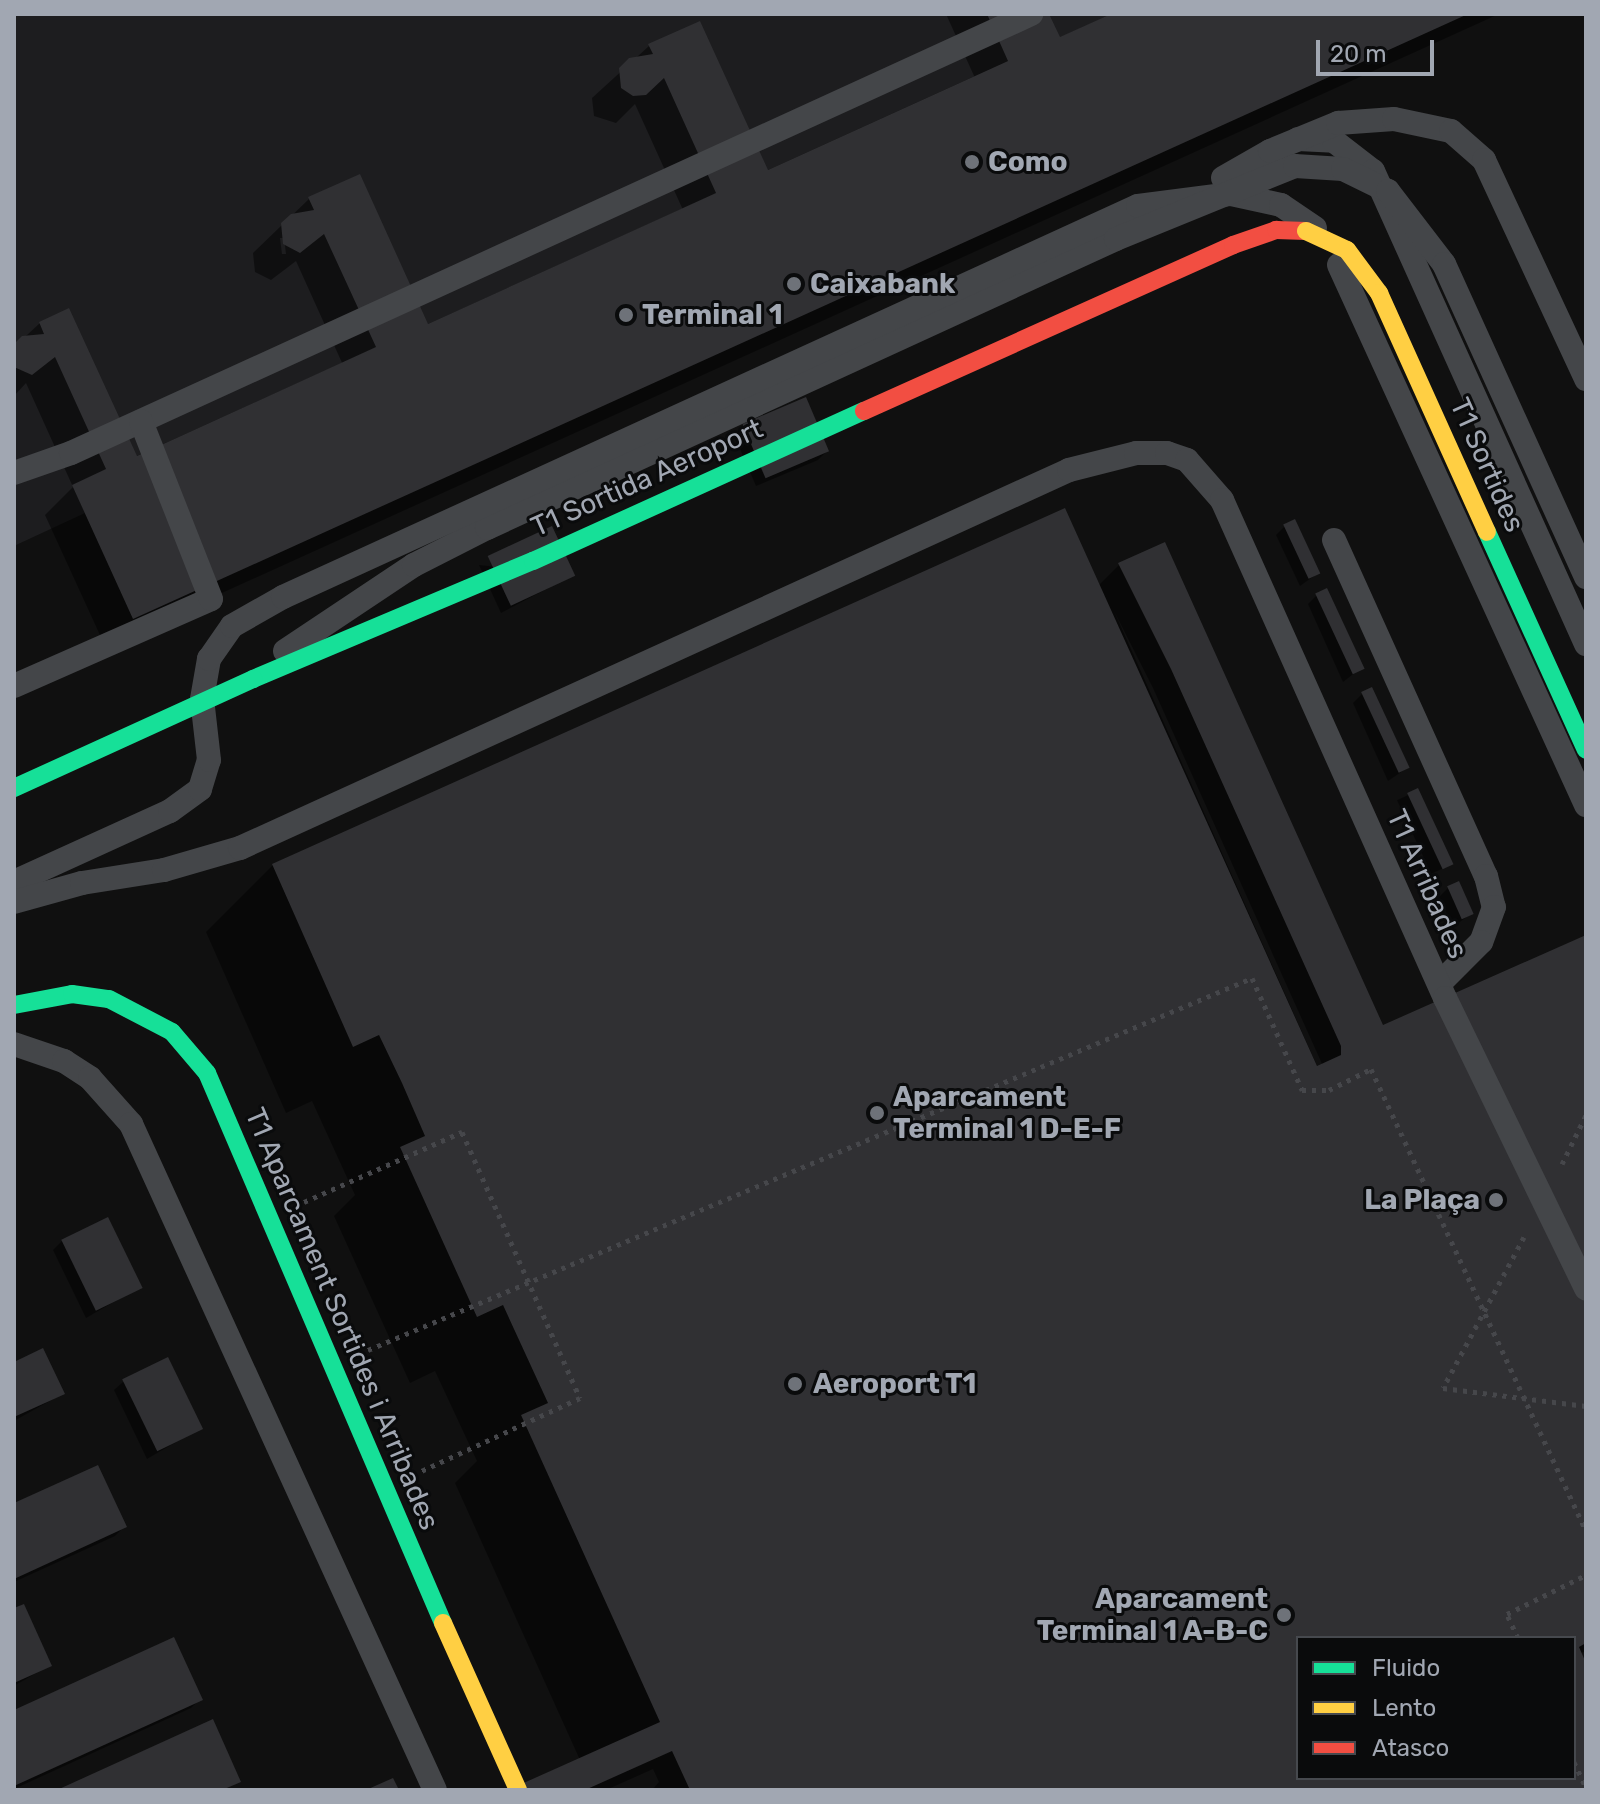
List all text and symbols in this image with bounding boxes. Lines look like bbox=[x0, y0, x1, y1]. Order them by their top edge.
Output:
scale bar bbox=[1320, 24, 1438, 74]
text: 20 m bbox=[1330, 40, 1387, 68]
place label: Como bbox=[988, 145, 1068, 179]
marker: Como bbox=[963, 153, 981, 171]
place label: Caixabank bbox=[810, 267, 955, 301]
marker: Caixabank bbox=[785, 275, 803, 293]
place label: Terminal 1 bbox=[642, 298, 783, 332]
marker: Terminal 1 bbox=[617, 306, 635, 324]
street label: T1 Sortides bbox=[1443, 393, 1531, 537]
street label: T1 Sortida Aeroport bbox=[526, 412, 768, 544]
street label: T1 Arribades bbox=[1379, 804, 1475, 964]
place label: Aparcament Terminal 1 D-E-F bbox=[893, 1080, 1121, 1146]
street label: T1 Aparcament Sortides i Arribades bbox=[237, 1102, 447, 1536]
marker: Aparcament Terminal 1 D-E-F bbox=[868, 1104, 886, 1122]
place label: La Plaça bbox=[1364, 1183, 1480, 1217]
marker: La Plaça bbox=[1487, 1191, 1505, 1209]
place label: Aeroport T1 bbox=[813, 1367, 977, 1401]
marker: Aeroport T1 bbox=[784, 1373, 806, 1395]
place label: Aparcament Terminal 1 A-B-C bbox=[1036, 1582, 1268, 1648]
marker: Aparcament Terminal 1 A-B-C bbox=[1275, 1606, 1293, 1624]
legend bbox=[1296, 1636, 1576, 1780]
text: Fluido bbox=[1372, 1654, 1440, 1682]
text: Lento bbox=[1372, 1694, 1436, 1722]
text: Atasco bbox=[1372, 1734, 1449, 1762]

